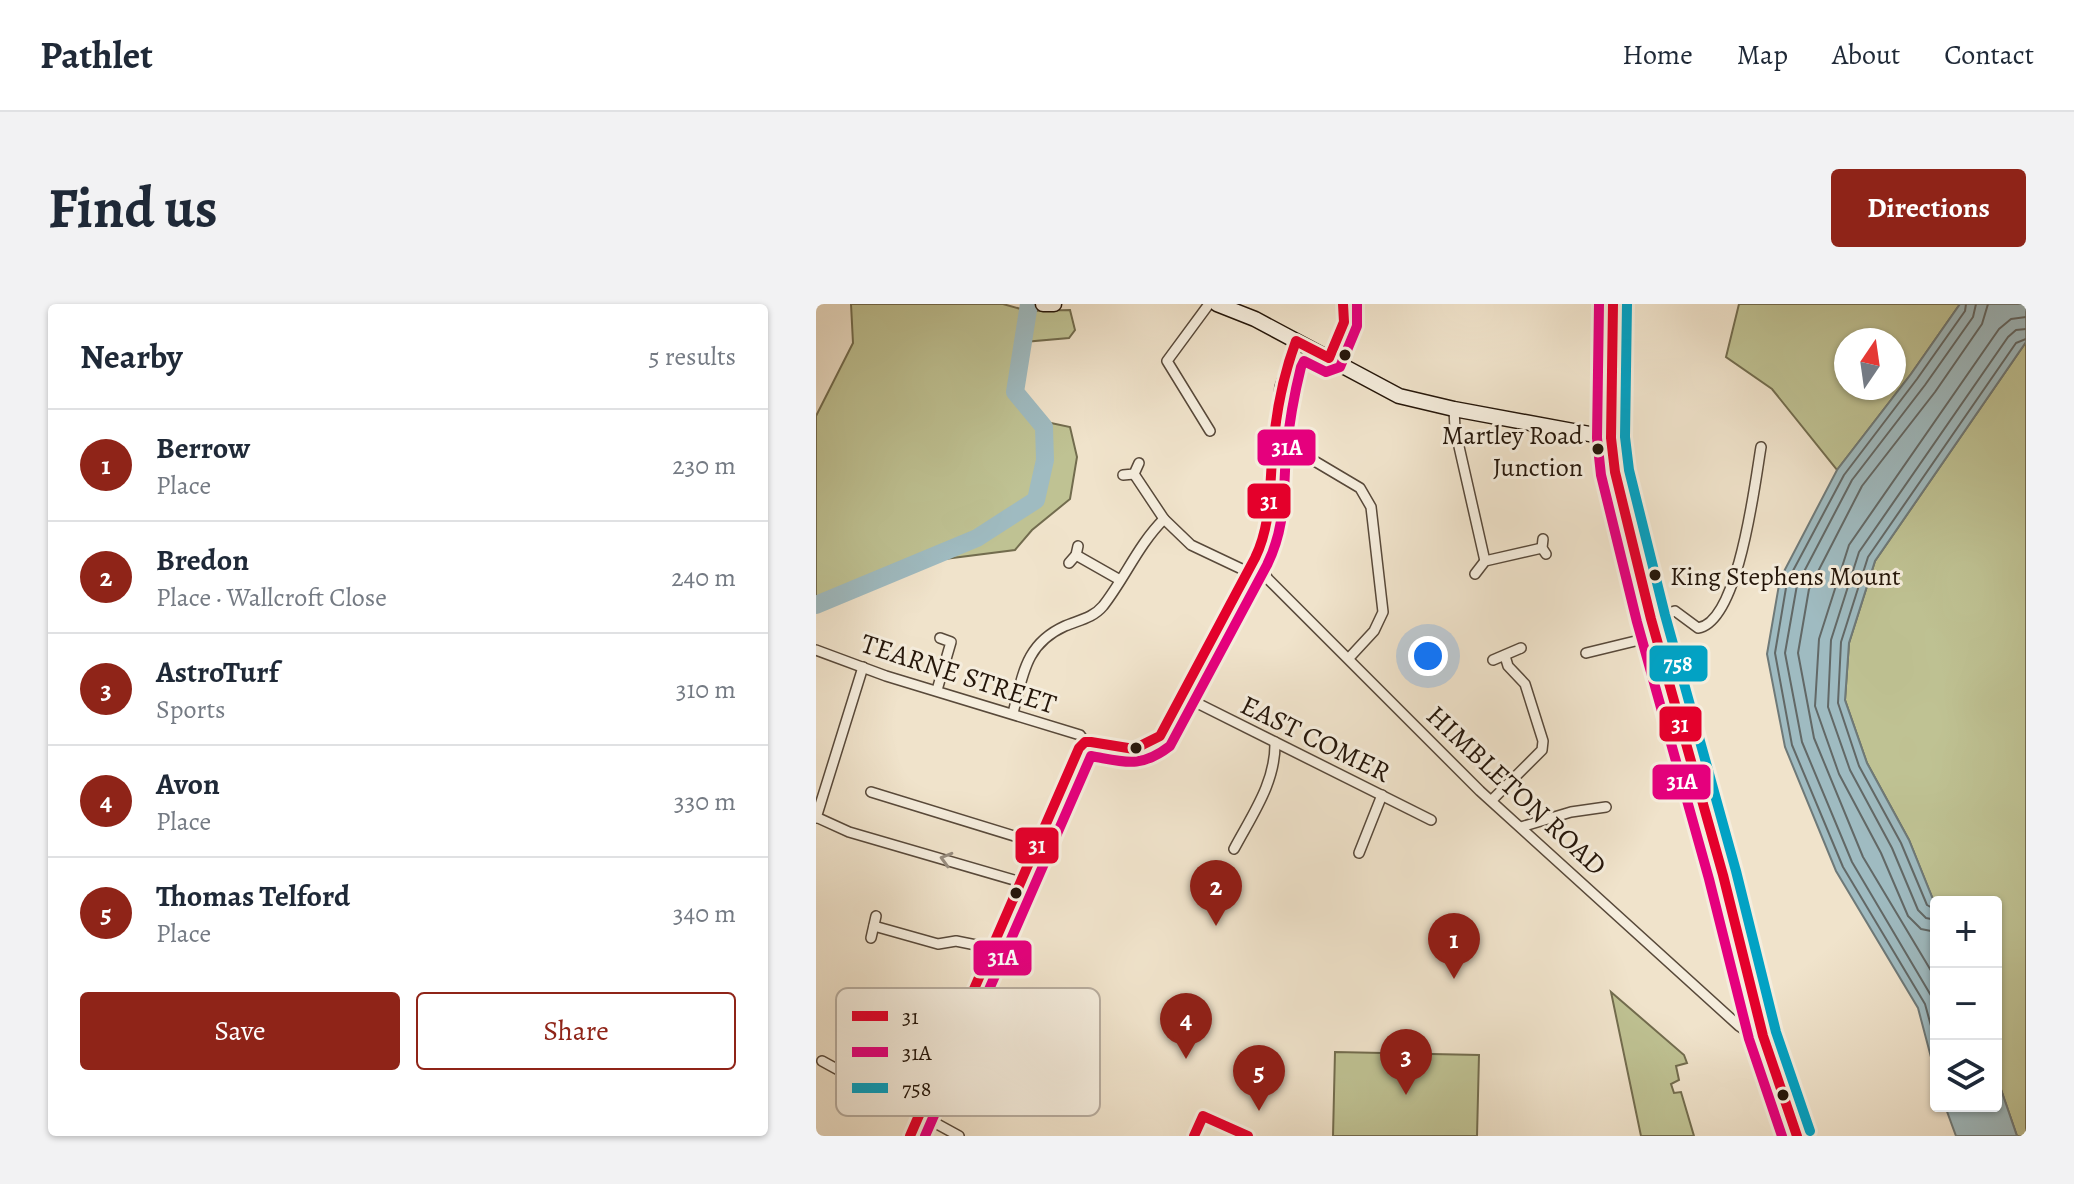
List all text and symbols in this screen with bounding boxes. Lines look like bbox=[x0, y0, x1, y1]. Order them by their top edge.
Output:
text: Pathlet bbox=[40, 29, 153, 81]
text: Home bbox=[1622, 36, 1693, 74]
text: Map bbox=[1737, 36, 1788, 74]
text: About bbox=[1832, 36, 1900, 74]
text: Contact bbox=[1944, 36, 2034, 74]
button: Directions bbox=[1831, 169, 2026, 247]
text: Find us bbox=[48, 170, 218, 246]
north arrow bbox=[1834, 328, 1906, 400]
text: Nearby bbox=[80, 333, 183, 380]
text: 5 results bbox=[648, 339, 736, 374]
unlabelled marker bbox=[1337, 347, 1353, 363]
place label: Martley Road Junction bbox=[1442, 418, 1583, 485]
text: Berrow bbox=[156, 428, 250, 468]
line badge: 31A bbox=[1256, 428, 1317, 467]
text: 31A bbox=[1271, 433, 1303, 463]
marker: Martley Road Junction bbox=[1590, 441, 1606, 457]
text: 1 bbox=[101, 448, 111, 483]
text: 230 m bbox=[672, 448, 736, 483]
text: Place bbox=[156, 468, 211, 503]
line badge: 31 bbox=[1246, 482, 1292, 520]
text: 31 bbox=[1260, 487, 1278, 517]
text: Bredon bbox=[156, 540, 249, 580]
place label: King Stephens Mount bbox=[1670, 559, 1901, 594]
text: 2 bbox=[100, 560, 112, 595]
text: 240 m bbox=[671, 560, 736, 595]
marker: King Stephens Mount bbox=[1647, 567, 1663, 583]
text: Place · Wallcroft Close bbox=[156, 580, 387, 615]
street label: TEARNE STREET bbox=[856, 624, 1061, 723]
your location bbox=[1408, 636, 1448, 676]
line badge: 758 bbox=[1648, 644, 1709, 683]
text: 758 bbox=[1663, 649, 1693, 679]
text: AstroTurf bbox=[156, 652, 279, 692]
text: 3 bbox=[100, 672, 112, 707]
text: 310 m bbox=[676, 672, 736, 707]
street label: EAST COMER bbox=[1234, 686, 1397, 792]
text: Sports bbox=[156, 692, 225, 727]
street label: HIMBLETON ROAD bbox=[1418, 697, 1615, 884]
line badge: 31 bbox=[1658, 705, 1703, 743]
text: 31 bbox=[1671, 710, 1689, 740]
unlabelled marker bbox=[1128, 740, 1144, 756]
line badge: 31A bbox=[1651, 763, 1712, 801]
text: Avon bbox=[156, 764, 220, 804]
text: 31A bbox=[1666, 767, 1698, 797]
text: 4 bbox=[100, 784, 112, 819]
text: 330 m bbox=[674, 784, 736, 819]
text: Place bbox=[156, 804, 211, 839]
line badge: 31 bbox=[1014, 826, 1060, 865]
text: 31 bbox=[1028, 831, 1046, 861]
one-way arrow bbox=[939, 852, 953, 869]
pin: 2 bbox=[1190, 860, 1242, 926]
text: Thomas Telford bbox=[156, 876, 350, 916]
unlabelled marker bbox=[1008, 885, 1024, 901]
text: 5 bbox=[100, 896, 112, 931]
text: 340 m bbox=[673, 896, 736, 931]
map controls bbox=[1930, 896, 2002, 1112]
button: + bbox=[1930, 896, 2002, 968]
pin: 1 bbox=[1428, 913, 1480, 979]
text: Place bbox=[156, 916, 211, 951]
line badge: 31A bbox=[972, 939, 1033, 977]
text: 31A bbox=[987, 943, 1019, 973]
button: − bbox=[1930, 968, 2002, 1040]
legend bbox=[836, 988, 1100, 1116]
button: Save bbox=[80, 992, 400, 1070]
button: Share bbox=[416, 992, 736, 1070]
pin: 4 bbox=[1160, 993, 1212, 1059]
text: 31 bbox=[902, 1002, 919, 1032]
pin: 3 bbox=[1380, 1029, 1432, 1095]
text: 31A bbox=[902, 1038, 933, 1068]
button: layers bbox=[1930, 1040, 2002, 1112]
pin: 5 bbox=[1233, 1045, 1285, 1111]
text: 758 bbox=[902, 1074, 931, 1104]
unlabelled marker bbox=[1775, 1087, 1791, 1103]

